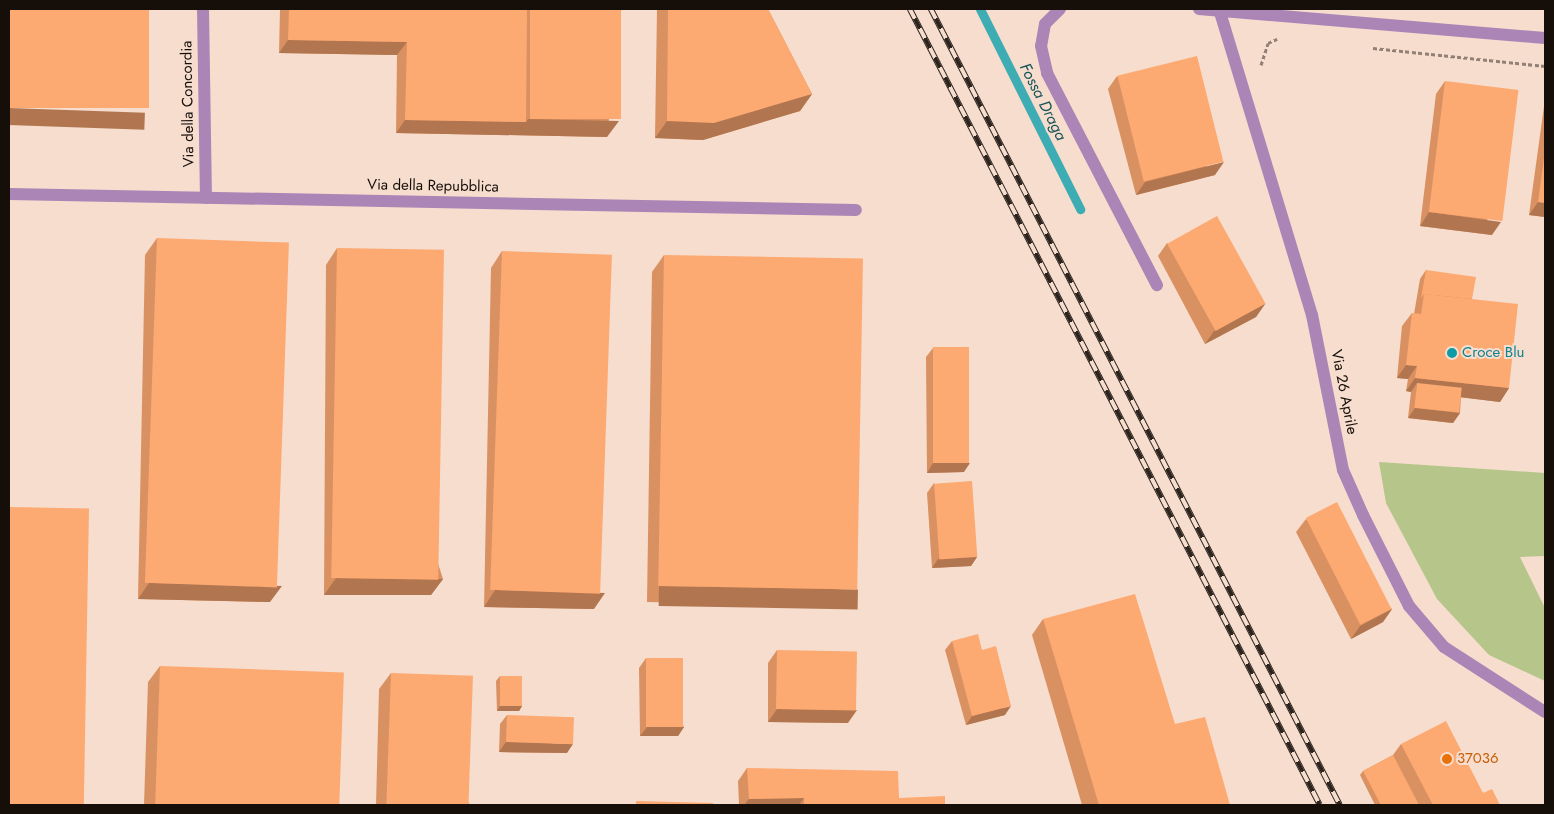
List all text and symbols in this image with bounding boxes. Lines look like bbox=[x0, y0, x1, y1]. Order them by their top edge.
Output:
street label: Via della Concordia bbox=[178, 40, 198, 168]
water label: Fossa Draga bbox=[1015, 60, 1071, 144]
street label: Via della Repubblica bbox=[367, 176, 499, 196]
place label: Croce Blu bbox=[1462, 344, 1524, 362]
marker: Croce Blu bbox=[1446, 347, 1458, 359]
street label: Via 26 Aprile bbox=[1327, 348, 1361, 436]
place label: 37036 bbox=[1457, 750, 1499, 768]
marker: 37036 bbox=[1441, 753, 1453, 765]

